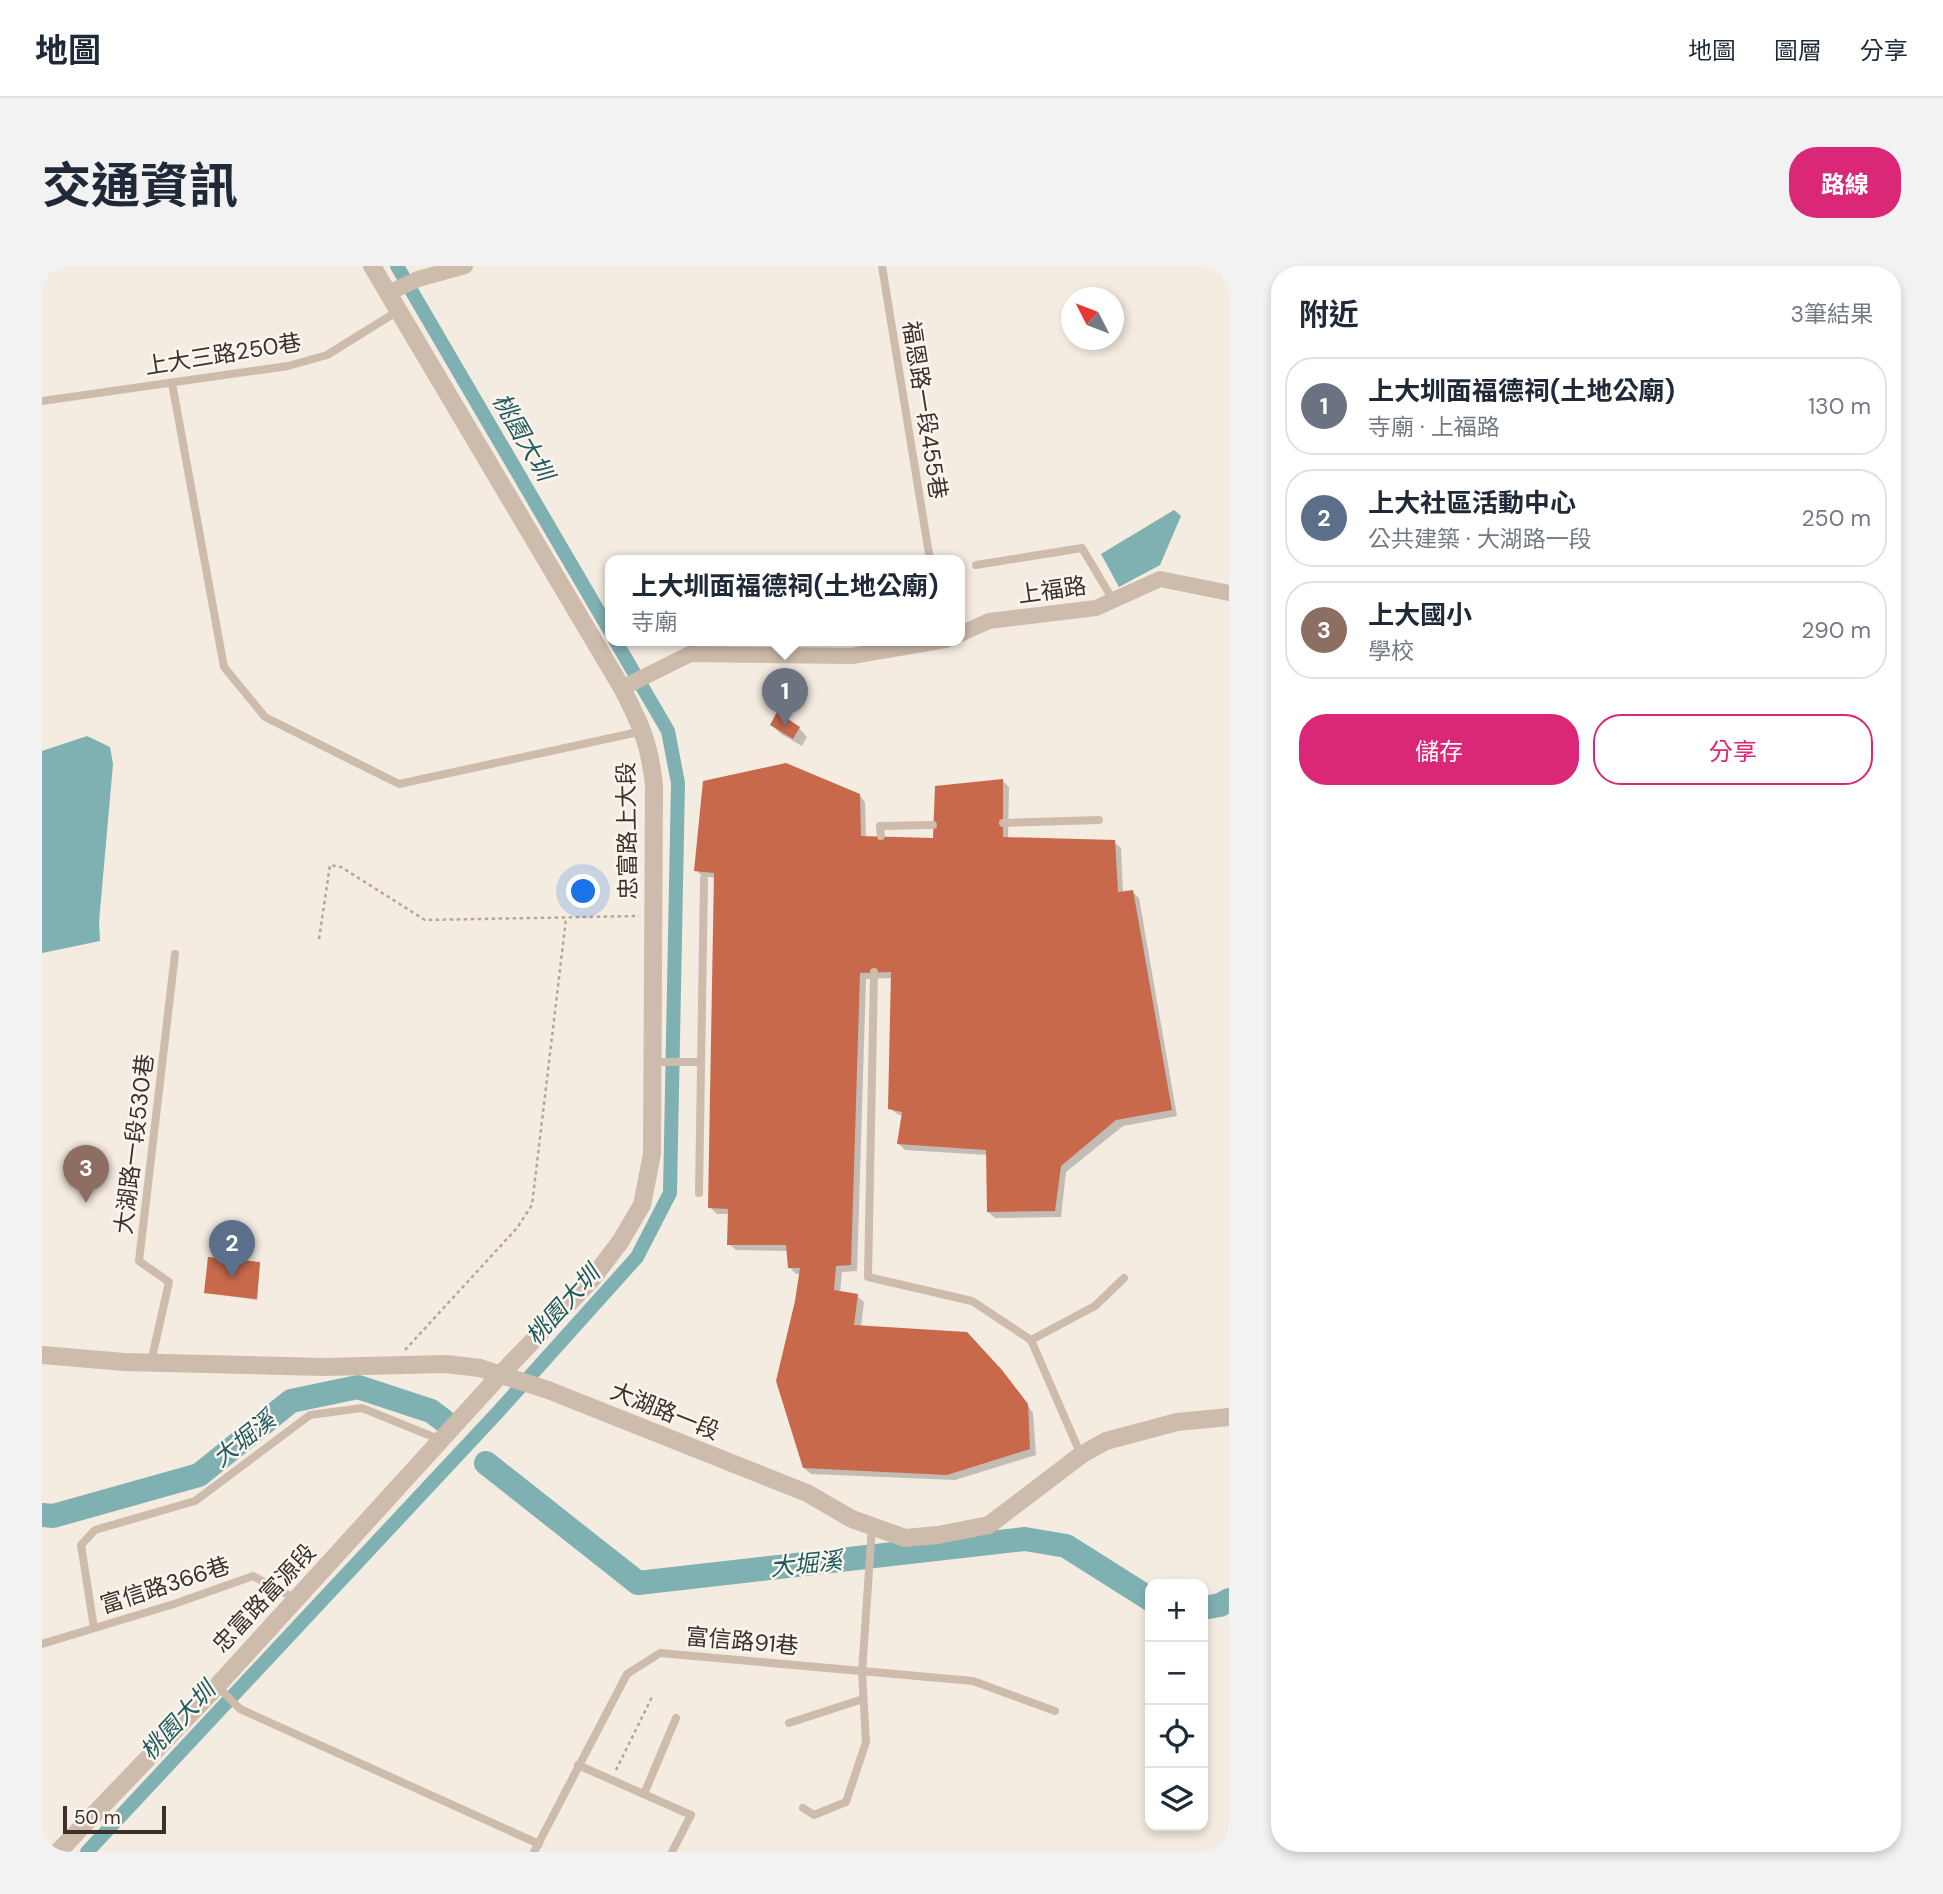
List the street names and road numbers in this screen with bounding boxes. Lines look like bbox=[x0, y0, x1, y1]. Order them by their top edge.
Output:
street label: 福恩路一段455巷 bbox=[896, 319, 954, 501]
street label: 上大三路250巷 bbox=[143, 327, 303, 381]
street label: 上福路 bbox=[1016, 570, 1088, 610]
street label: 忠富路上大段 bbox=[611, 762, 643, 900]
street label: 大湖路一段530巷 bbox=[108, 1052, 160, 1236]
street label: 大湖路一段 bbox=[606, 1376, 724, 1446]
street label: 忠富路富源段 bbox=[206, 1537, 322, 1659]
street label: 富信路366巷 bbox=[96, 1550, 234, 1620]
street label: 富信路91巷 bbox=[684, 1621, 800, 1661]

